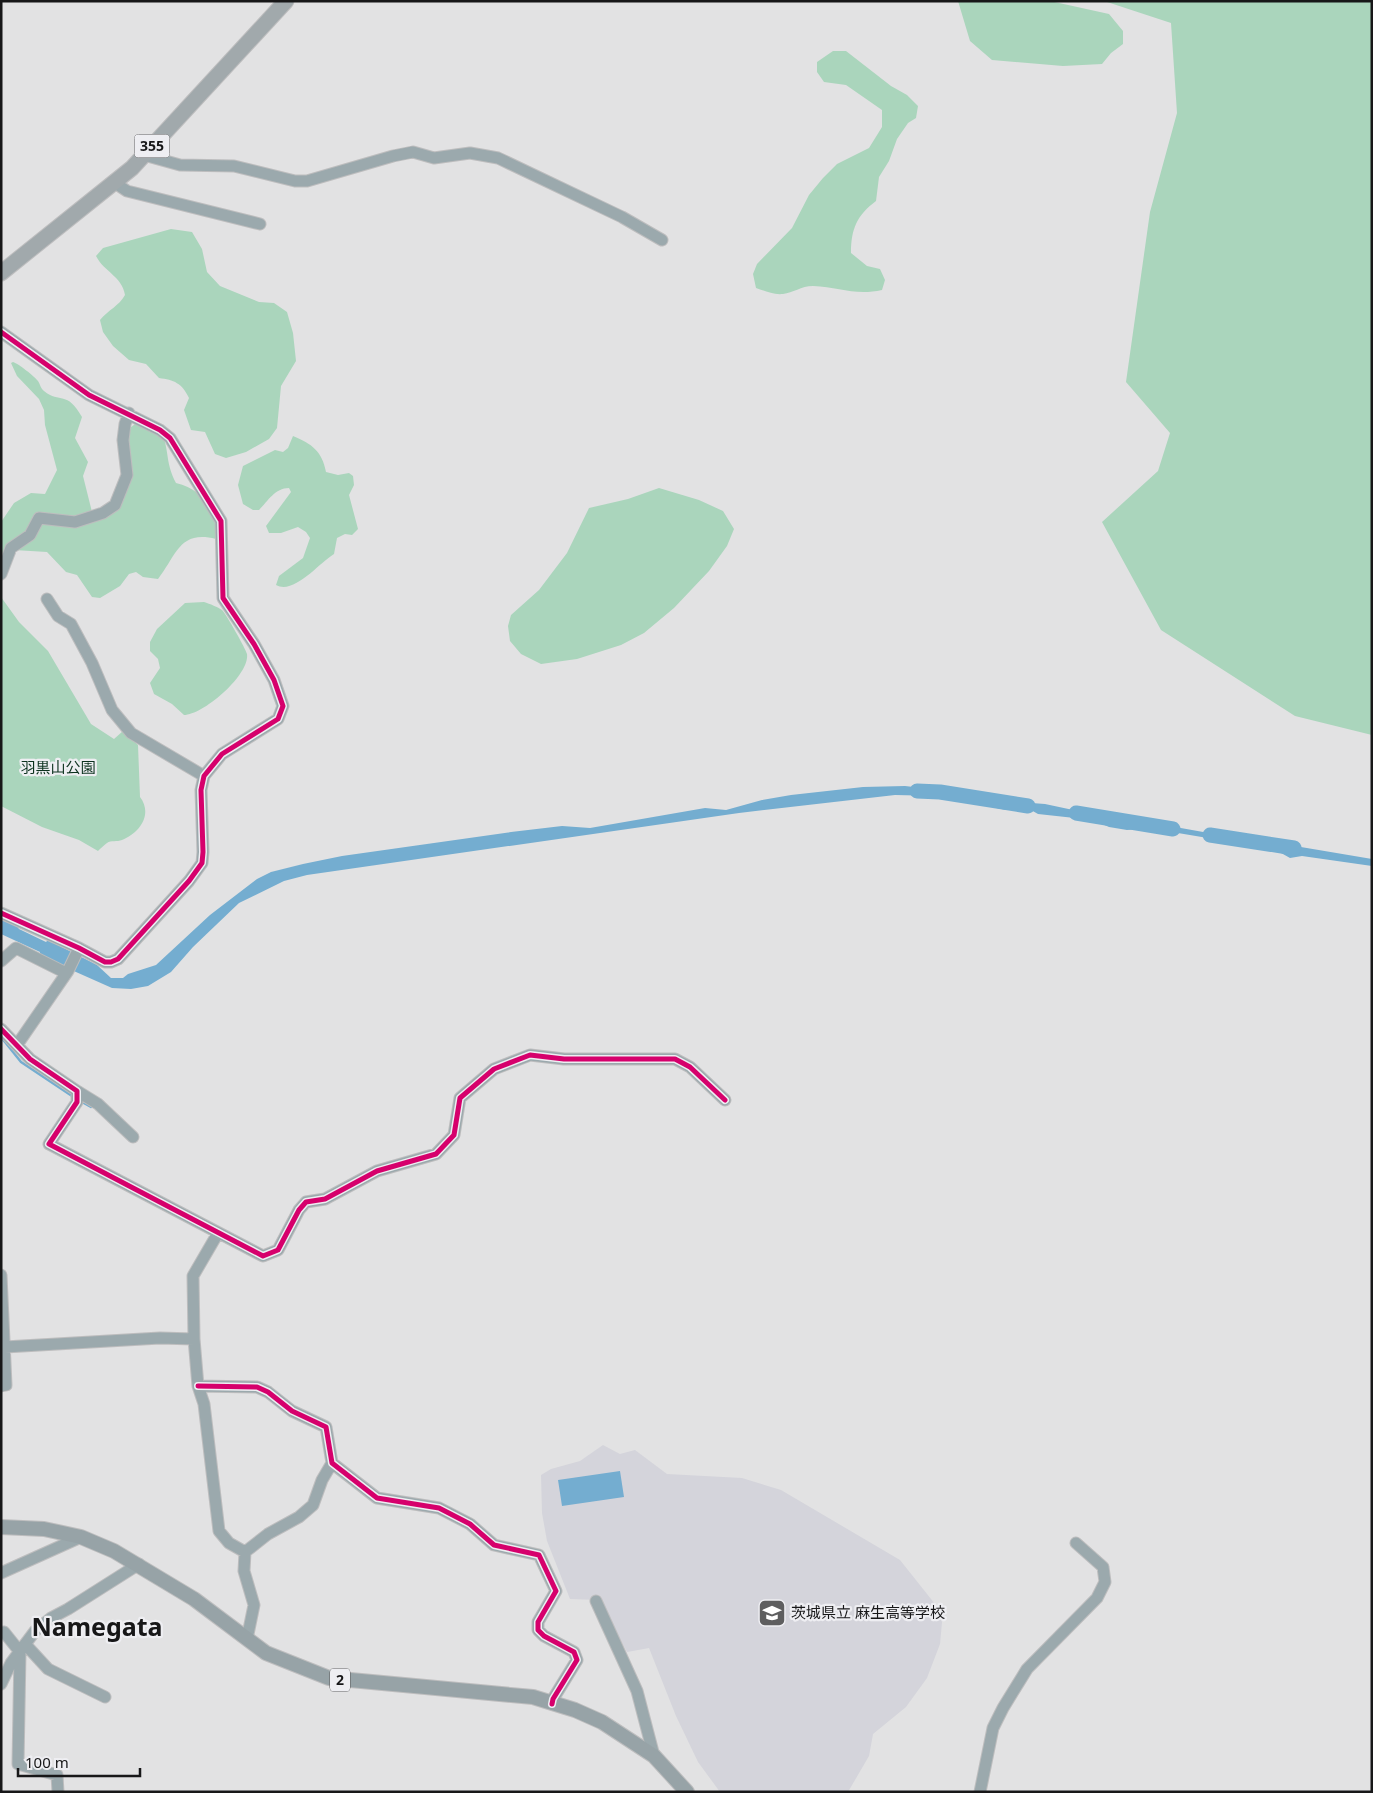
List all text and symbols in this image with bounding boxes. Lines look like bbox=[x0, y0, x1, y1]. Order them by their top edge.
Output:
road number: 355 bbox=[134, 134, 170, 158]
park label: 羽黒山公園 bbox=[20, 757, 96, 777]
school or university icon: 茨城県立 麻生高等学校 bbox=[757, 1598, 787, 1628]
place label: 茨城県立 麻生高等学校 bbox=[791, 1602, 945, 1622]
district label: Namegata bbox=[31, 1609, 163, 1643]
road number: 2 bbox=[330, 1668, 350, 1692]
scale bar bbox=[18, 1746, 140, 1778]
text: 100 m bbox=[25, 1752, 69, 1772]

